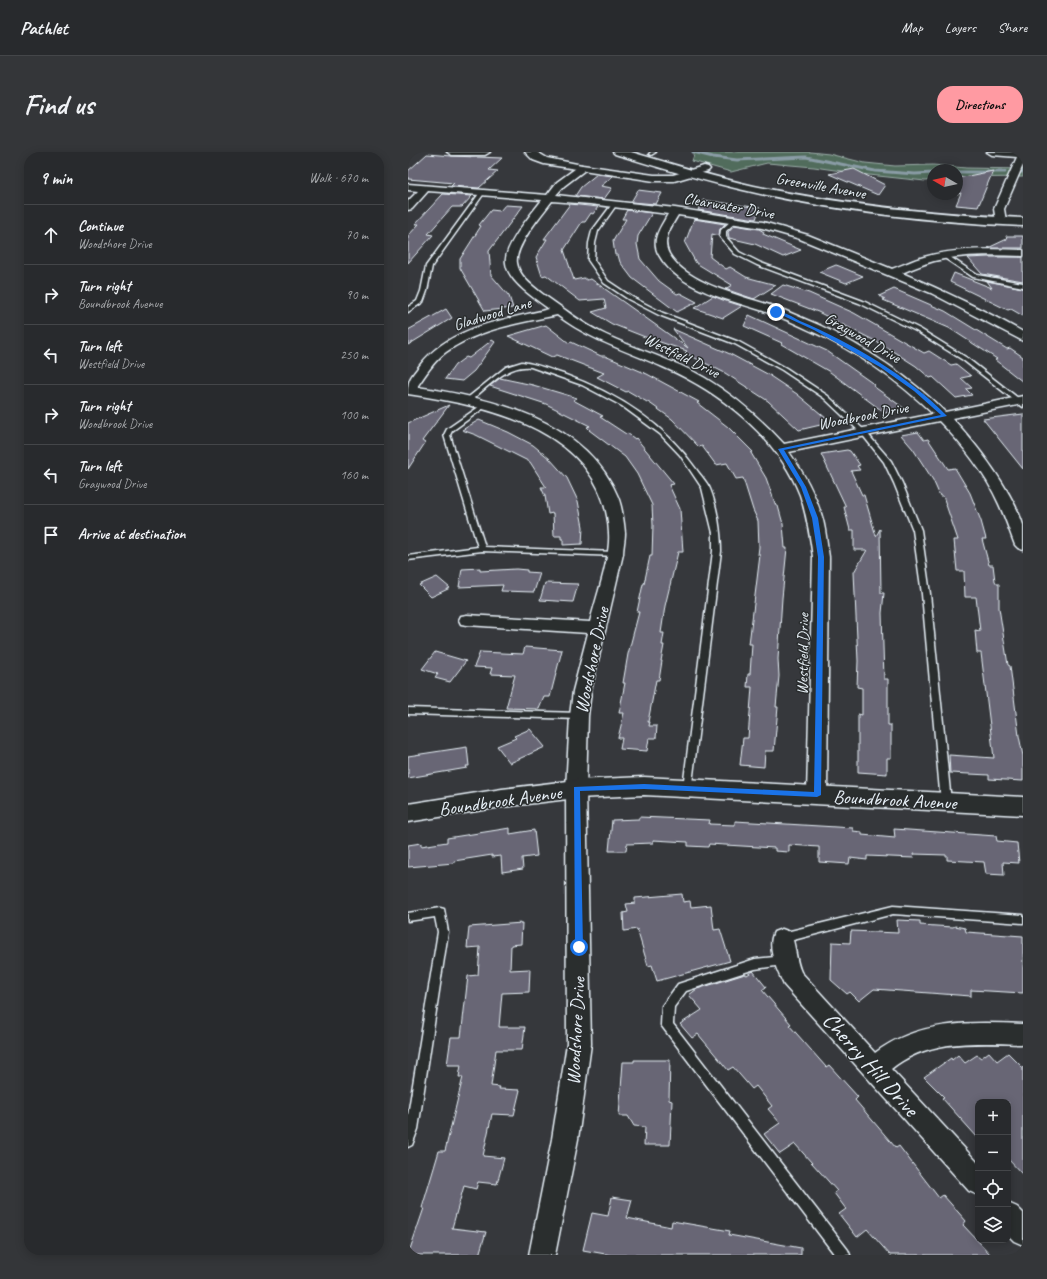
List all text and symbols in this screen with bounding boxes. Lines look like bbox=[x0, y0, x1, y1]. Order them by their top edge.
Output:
text: Pathlet bbox=[20, 16, 68, 40]
text: Map bbox=[901, 19, 923, 36]
text: Layers bbox=[945, 19, 976, 36]
text: Share bbox=[998, 19, 1027, 36]
button: Directions bbox=[937, 86, 1023, 123]
text: Find us bbox=[24, 87, 94, 122]
north arrow bbox=[927, 164, 963, 200]
text: 9 min bbox=[40, 168, 72, 189]
street label: Greenville Avenue bbox=[774, 168, 869, 204]
text: Walk · 670 m bbox=[309, 170, 368, 186]
street label: Clearwater Drive bbox=[682, 188, 777, 224]
text: Continue bbox=[78, 217, 123, 236]
icon: ahead bbox=[40, 224, 62, 246]
text: 70 m bbox=[346, 227, 368, 243]
text: Woodshore Drive bbox=[78, 236, 152, 252]
text: Turn right bbox=[78, 277, 131, 296]
icon: right bbox=[40, 284, 62, 306]
text: 90 m bbox=[346, 287, 368, 303]
street label: Gladwood Lane bbox=[451, 292, 535, 335]
text: Boundbrook Avenue bbox=[78, 296, 162, 312]
route end bbox=[767, 303, 785, 321]
street label: Graywood Drive bbox=[821, 308, 905, 368]
street label: Westfield Drive bbox=[641, 329, 724, 384]
text: Turn left bbox=[78, 337, 121, 356]
icon: left bbox=[40, 344, 62, 366]
text: 250 m bbox=[340, 347, 368, 363]
text: Westfield Drive bbox=[78, 356, 144, 372]
text: Turn right bbox=[78, 397, 131, 416]
street label: Woodbrook Drive bbox=[816, 397, 912, 435]
icon: right bbox=[40, 404, 62, 426]
text: 100 m bbox=[340, 407, 368, 423]
text: Woodbrook Drive bbox=[78, 416, 152, 432]
text: Turn left bbox=[78, 457, 121, 476]
icon: left bbox=[40, 464, 62, 486]
text: 160 m bbox=[340, 467, 368, 483]
text: Graywood Drive bbox=[78, 476, 146, 492]
icon: arrive bbox=[40, 524, 62, 546]
text: Arrive at destination bbox=[78, 525, 185, 544]
street label: Woodshore Drive bbox=[569, 603, 615, 715]
street label: Westfield Drive bbox=[792, 611, 814, 695]
street label: Boundbrook Avenue bbox=[437, 780, 565, 821]
street label: Boundbrook Avenue bbox=[833, 785, 959, 815]
route start bbox=[570, 938, 588, 956]
street label: Woodshore Drive bbox=[561, 975, 591, 1086]
street label: Cherry Hill Drive bbox=[816, 1006, 926, 1124]
map controls bbox=[975, 1099, 1011, 1243]
button: + bbox=[975, 1099, 1011, 1135]
button: − bbox=[975, 1135, 1011, 1171]
button: locate bbox=[975, 1171, 1011, 1207]
button: layers bbox=[975, 1207, 1011, 1243]

